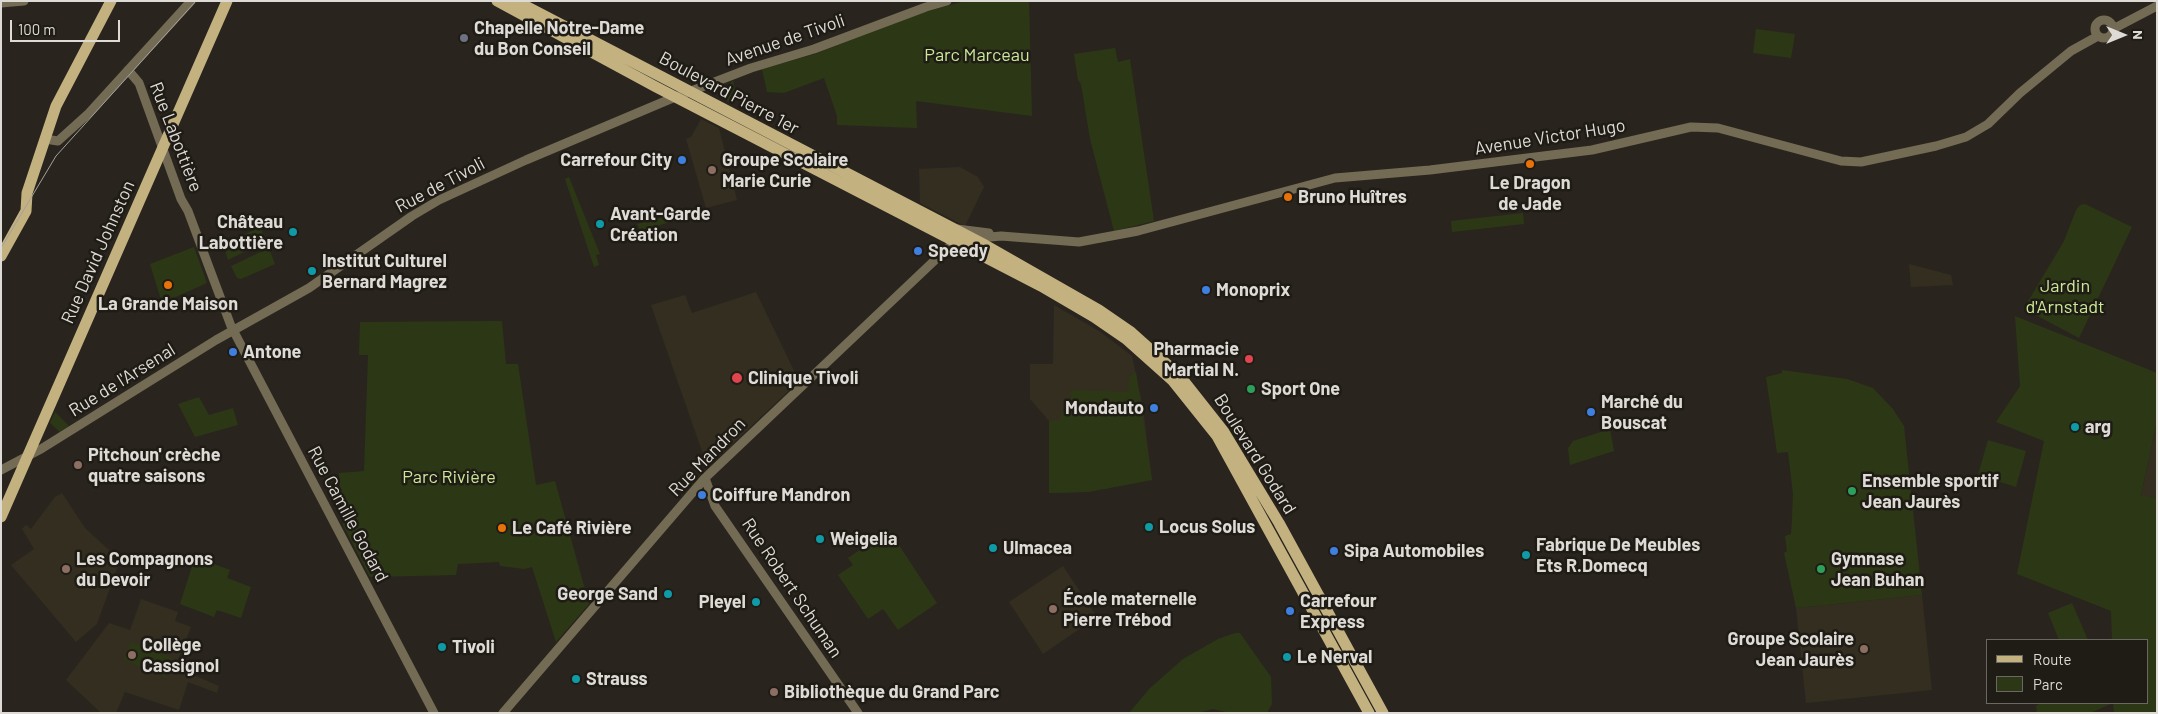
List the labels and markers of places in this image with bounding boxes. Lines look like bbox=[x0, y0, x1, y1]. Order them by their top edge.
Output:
place label: Chapelle Notre-Dame du Bon Conseil bbox=[474, 17, 644, 59]
marker: Chapelle Notre-Dame du Bon Conseil bbox=[458, 32, 470, 44]
place label: Carrefour City bbox=[560, 149, 672, 171]
place label: Groupe Scolaire Marie Curie bbox=[722, 149, 848, 192]
marker: Carrefour City bbox=[676, 154, 688, 166]
marker: Le Dragon de Jade bbox=[1524, 158, 1536, 170]
marker: Groupe Scolaire Marie Curie bbox=[706, 164, 718, 176]
place label: Le Dragon de Jade bbox=[1489, 172, 1571, 214]
place label: Bruno Huîtres bbox=[1298, 186, 1407, 208]
marker: Bruno Huîtres bbox=[1282, 191, 1294, 203]
place label: Avant-Garde Création bbox=[610, 203, 711, 245]
place label: Château Labottière bbox=[199, 211, 283, 253]
marker: Avant-Garde Création bbox=[594, 218, 606, 230]
marker: Château Labottière bbox=[287, 226, 299, 238]
place label: Speedy bbox=[928, 240, 988, 262]
marker: Speedy bbox=[912, 245, 924, 257]
place label: Institut Culturel Bernard Magrez bbox=[322, 250, 447, 292]
marker: Institut Culturel Bernard Magrez bbox=[306, 265, 318, 277]
marker: La Grande Maison bbox=[162, 279, 174, 291]
place label: Monoprix bbox=[1216, 279, 1290, 301]
marker: Monoprix bbox=[1200, 284, 1212, 296]
place label: La Grande Maison bbox=[98, 293, 238, 315]
place label: Pharmacie Martial N. bbox=[1153, 338, 1239, 380]
place label: Antone bbox=[243, 341, 301, 363]
marker: Antone bbox=[227, 346, 239, 358]
marker: Pharmacie Martial N. bbox=[1243, 353, 1255, 365]
place label: Clinique Tivoli bbox=[748, 367, 859, 389]
marker: Clinique Tivoli bbox=[730, 371, 744, 385]
place label: Sport One bbox=[1261, 378, 1340, 400]
marker: Sport One bbox=[1245, 383, 1257, 395]
place label: Marché du Bouscat bbox=[1601, 391, 1683, 434]
place label: Mondauto bbox=[1065, 397, 1144, 419]
marker: Mondauto bbox=[1148, 402, 1160, 414]
marker: Marché du Bouscat bbox=[1585, 406, 1597, 418]
place label: arg bbox=[2085, 416, 2111, 438]
marker: arg bbox=[2069, 421, 2081, 433]
place label: Pitchoun' crèche quatre saisons bbox=[88, 444, 220, 486]
marker: Pitchoun' crèche quatre saisons bbox=[72, 459, 84, 471]
place label: Ensemble sportif Jean Jaurès bbox=[1862, 470, 1999, 512]
place label: Coiffure Mandron bbox=[712, 484, 850, 506]
marker: Ensemble sportif Jean Jaurès bbox=[1846, 485, 1858, 497]
marker: Coiffure Mandron bbox=[696, 489, 708, 501]
place label: Locus Solus bbox=[1159, 516, 1255, 538]
place label: Le Café Rivière bbox=[512, 517, 632, 539]
marker: Locus Solus bbox=[1143, 521, 1155, 533]
marker: Le Café Rivière bbox=[496, 522, 508, 534]
place label: Weigelia bbox=[830, 528, 897, 550]
marker: Weigelia bbox=[814, 533, 826, 545]
place label: Fabrique De Meubles Ets R.Domecq bbox=[1536, 534, 1700, 576]
place label: Ulmacea bbox=[1003, 537, 1072, 559]
place label: Sipa Automobiles bbox=[1344, 540, 1484, 562]
marker: Ulmacea bbox=[987, 542, 999, 554]
marker: Sipa Automobiles bbox=[1328, 545, 1340, 557]
place label: Les Compagnons du Devoir bbox=[76, 548, 213, 590]
place label: Gymnase Jean Buhan bbox=[1831, 548, 1924, 590]
marker: Fabrique De Meubles Ets R.Domecq bbox=[1520, 549, 1532, 561]
marker: Les Compagnons du Devoir bbox=[60, 563, 72, 575]
marker: Gymnase Jean Buhan bbox=[1815, 563, 1827, 575]
place label: George Sand bbox=[557, 583, 658, 605]
marker: George Sand bbox=[662, 588, 674, 600]
place label: École maternelle Pierre Trébod bbox=[1063, 588, 1197, 630]
place label: Carrefour Express bbox=[1300, 590, 1377, 632]
place label: Pleyel bbox=[699, 591, 746, 613]
marker: Pleyel bbox=[750, 596, 762, 608]
marker: École maternelle Pierre Trébod bbox=[1047, 603, 1059, 615]
marker: Carrefour Express bbox=[1284, 605, 1296, 617]
place label: Groupe Scolaire Jean Jaurès bbox=[1728, 628, 1854, 670]
place label: Collège Cassignol bbox=[142, 634, 219, 676]
place label: Tivoli bbox=[452, 636, 495, 658]
marker: Tivoli bbox=[436, 641, 448, 653]
marker: Groupe Scolaire Jean Jaurès bbox=[1858, 643, 1870, 655]
place label: Le Nerval bbox=[1297, 646, 1372, 668]
marker: Collège Cassignol bbox=[126, 649, 138, 661]
marker: Le Nerval bbox=[1281, 651, 1293, 663]
place label: Strauss bbox=[586, 668, 648, 690]
marker: Strauss bbox=[570, 673, 582, 685]
place label: Bibliothèque du Grand Parc bbox=[784, 681, 1000, 703]
marker: Bibliothèque du Grand Parc bbox=[768, 686, 780, 698]

